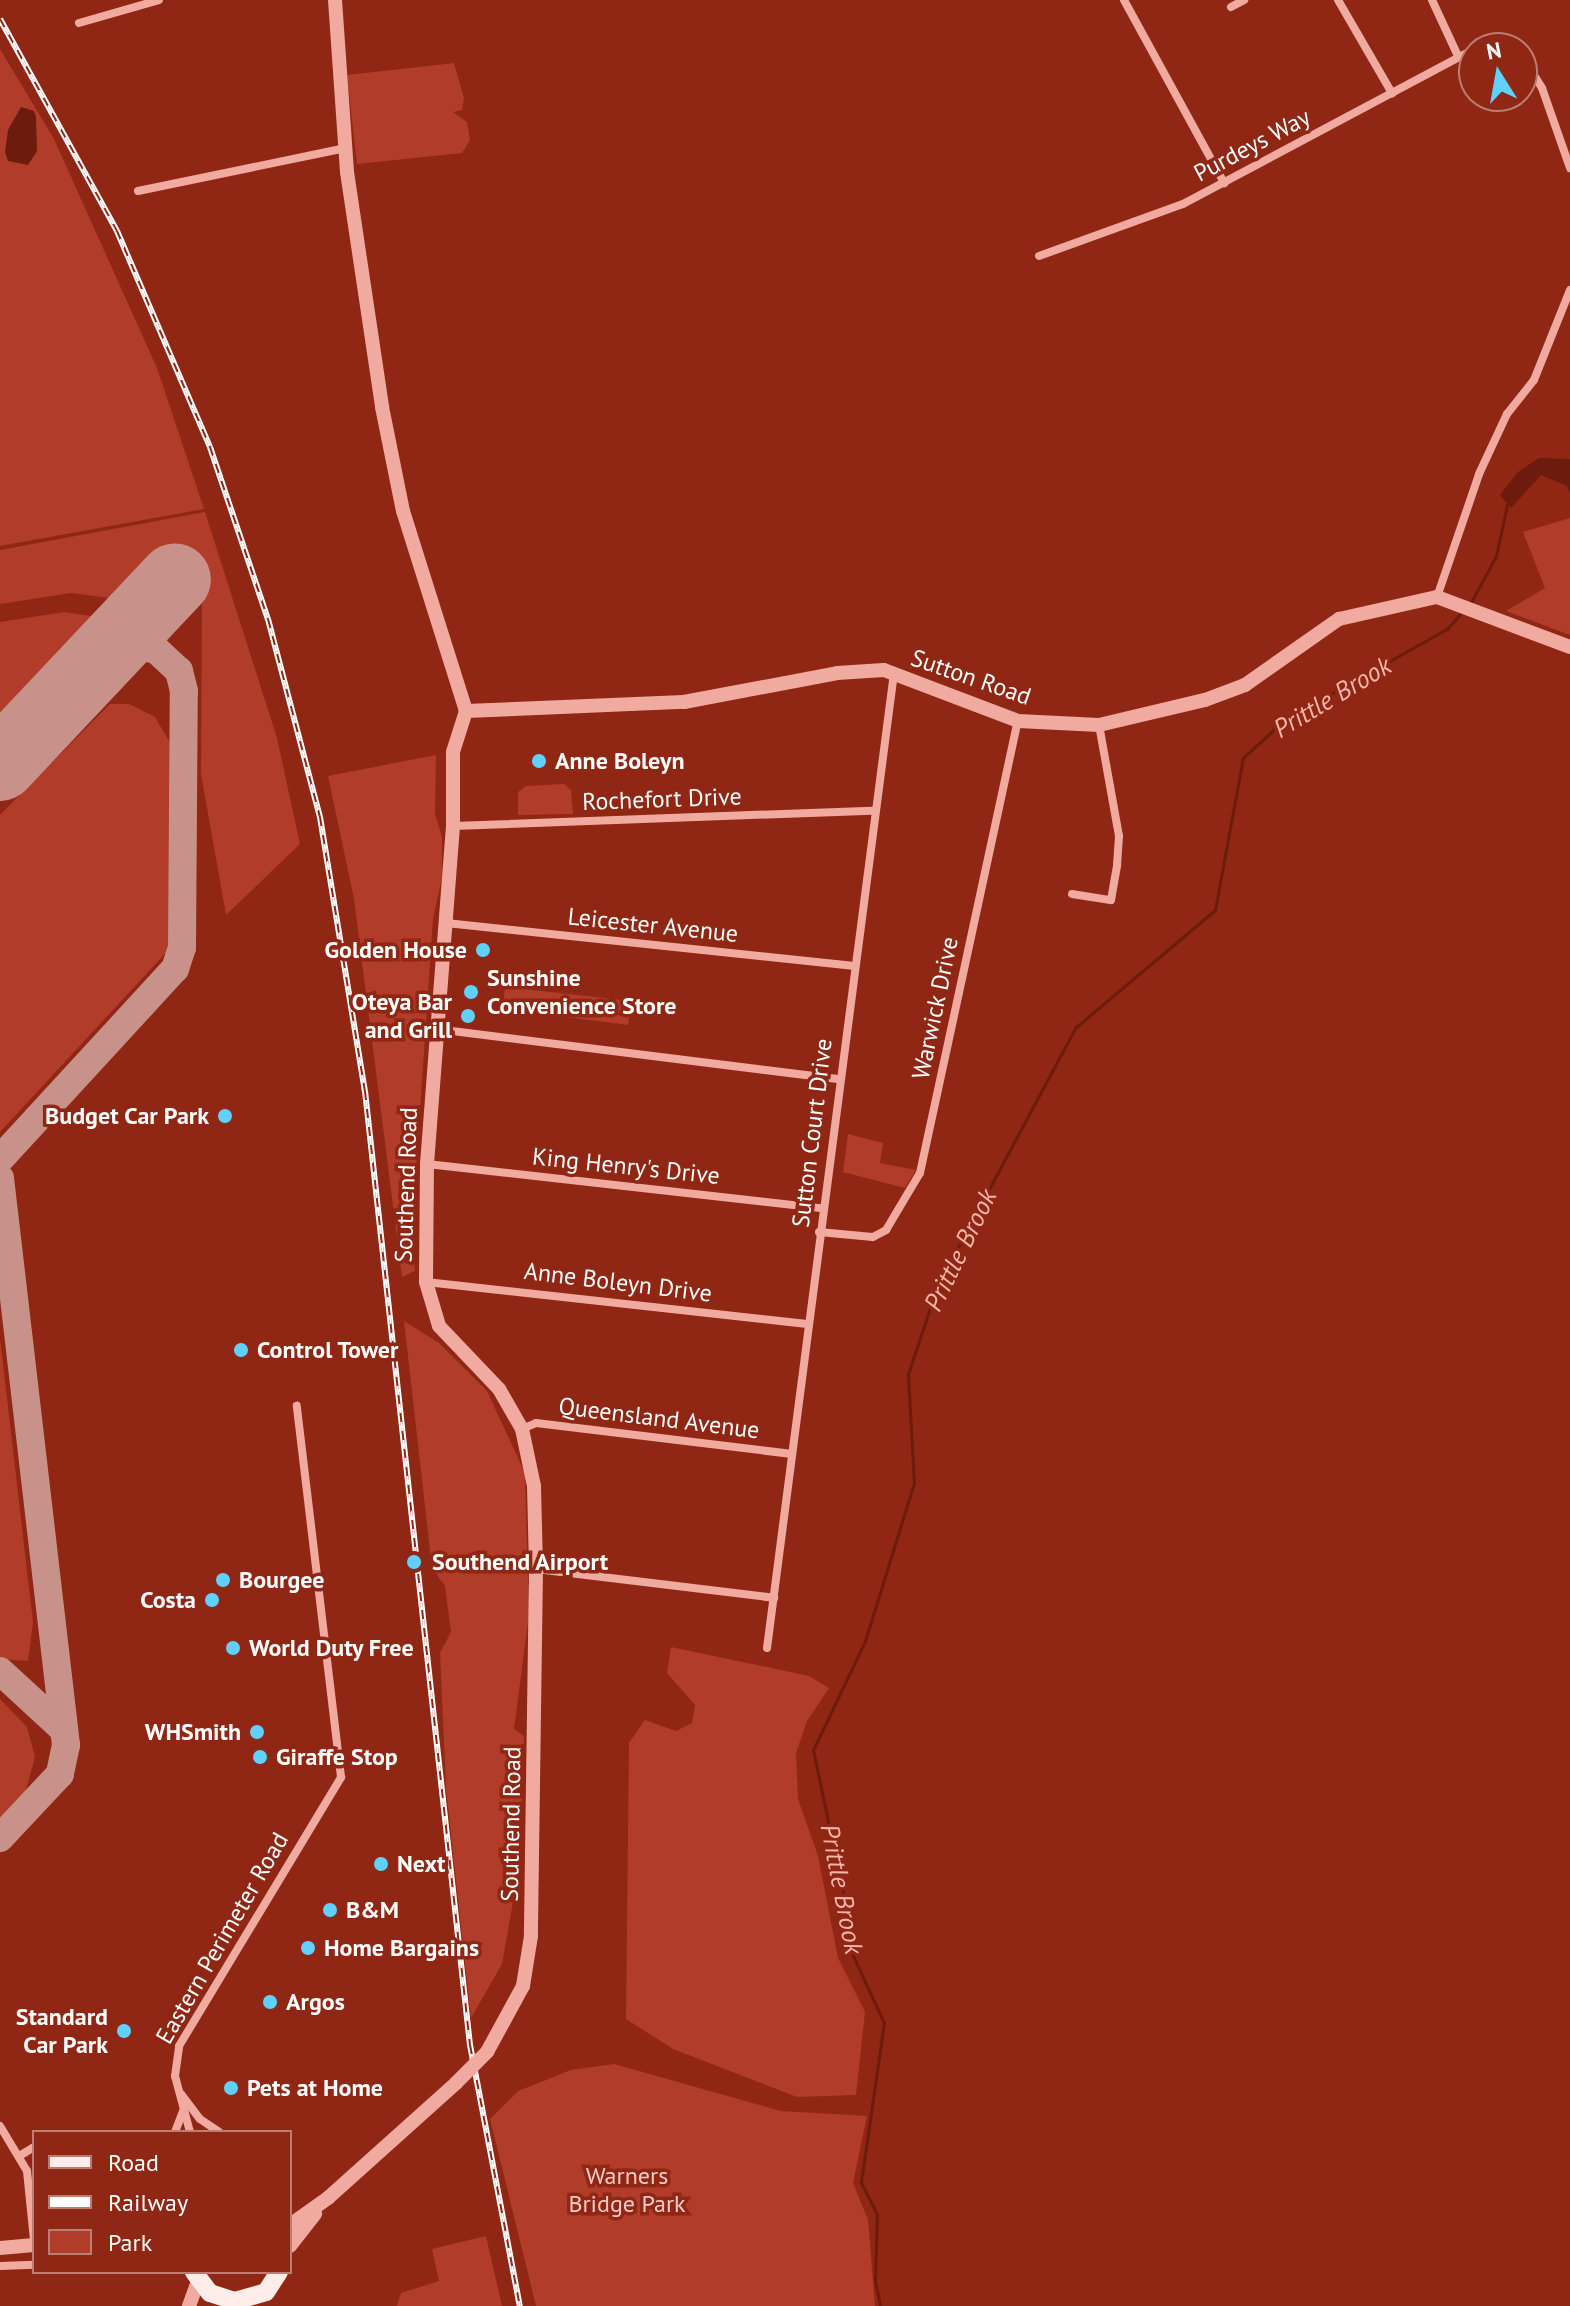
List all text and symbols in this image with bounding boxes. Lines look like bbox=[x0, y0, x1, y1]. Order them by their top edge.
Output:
north arrow bbox=[1458, 32, 1538, 112]
text: N bbox=[1484, 35, 1504, 66]
street label: Purdeys Way bbox=[1189, 102, 1315, 188]
street label: Sutton Road bbox=[907, 643, 1035, 711]
water label: Prittle Brook bbox=[1267, 650, 1397, 744]
place label: Anne Boleyn bbox=[555, 747, 684, 775]
marker: Anne Boleyn bbox=[530, 752, 548, 770]
street label: Rochefort Drive bbox=[582, 782, 742, 816]
street label: Leicester Avenue bbox=[566, 902, 740, 948]
street label: Warwick Drive bbox=[906, 934, 964, 1082]
place label: Golden House bbox=[324, 936, 467, 964]
marker: Golden House bbox=[474, 941, 492, 959]
place label: Sunshine Convenience Store bbox=[487, 964, 677, 1020]
marker: Sunshine Convenience Store bbox=[462, 983, 480, 1001]
place label: Oteya Bar and Grill bbox=[352, 988, 452, 1044]
marker: Oteya Bar and Grill bbox=[459, 1007, 477, 1025]
street label: Sutton Court Drive bbox=[786, 1037, 838, 1229]
place label: Budget Car Park bbox=[45, 1102, 209, 1130]
marker: Budget Car Park bbox=[216, 1107, 234, 1125]
street label: Southend Road bbox=[389, 1107, 423, 1263]
street label: King Henry's Drive bbox=[531, 1142, 721, 1190]
water label: Prittle Brook bbox=[917, 1184, 1003, 1316]
street label: Anne Boleyn Drive bbox=[522, 1256, 714, 1308]
place label: Control Tower bbox=[257, 1336, 399, 1364]
marker: Control Tower bbox=[232, 1341, 250, 1359]
street label: Queensland Avenue bbox=[556, 1391, 762, 1445]
place label: Southend Airport bbox=[432, 1548, 609, 1576]
marker: Southend Airport bbox=[403, 1551, 425, 1573]
place label: Bourgee bbox=[239, 1566, 325, 1594]
marker: Bourgee bbox=[214, 1571, 232, 1589]
place label: Costa bbox=[140, 1586, 196, 1614]
marker: Costa bbox=[203, 1591, 221, 1609]
place label: World Duty Free bbox=[249, 1634, 414, 1662]
marker: World Duty Free bbox=[224, 1639, 242, 1657]
place label: WHSmith bbox=[145, 1718, 241, 1746]
marker: WHSmith bbox=[248, 1723, 266, 1741]
place label: Giraffe Stop bbox=[276, 1743, 398, 1771]
street label: Southend Road bbox=[495, 1746, 527, 1902]
marker: Giraffe Stop bbox=[251, 1748, 269, 1766]
water label: Prittle Brook bbox=[814, 1821, 870, 1957]
street label: Eastern Perimeter Road bbox=[150, 1827, 294, 2049]
place label: Next bbox=[397, 1850, 445, 1878]
marker: Next bbox=[372, 1855, 390, 1873]
place label: B&M bbox=[346, 1896, 399, 1924]
marker: B&M bbox=[321, 1901, 339, 1919]
place label: Home Bargains bbox=[324, 1934, 479, 1962]
marker: Home Bargains bbox=[299, 1939, 317, 1957]
place label: Argos bbox=[286, 1988, 345, 2016]
marker: Argos bbox=[261, 1993, 279, 2011]
place label: Standard Car Park bbox=[16, 2003, 108, 2059]
marker: Standard Car Park bbox=[115, 2022, 133, 2040]
place label: Pets at Home bbox=[247, 2074, 383, 2102]
marker: Pets at Home bbox=[222, 2079, 240, 2097]
legend bbox=[32, 2130, 292, 2274]
text: Road bbox=[108, 2147, 159, 2178]
park label: Warners Bridge Park bbox=[568, 2162, 686, 2218]
text: Railway bbox=[108, 2187, 188, 2218]
text: Park bbox=[108, 2227, 152, 2258]

